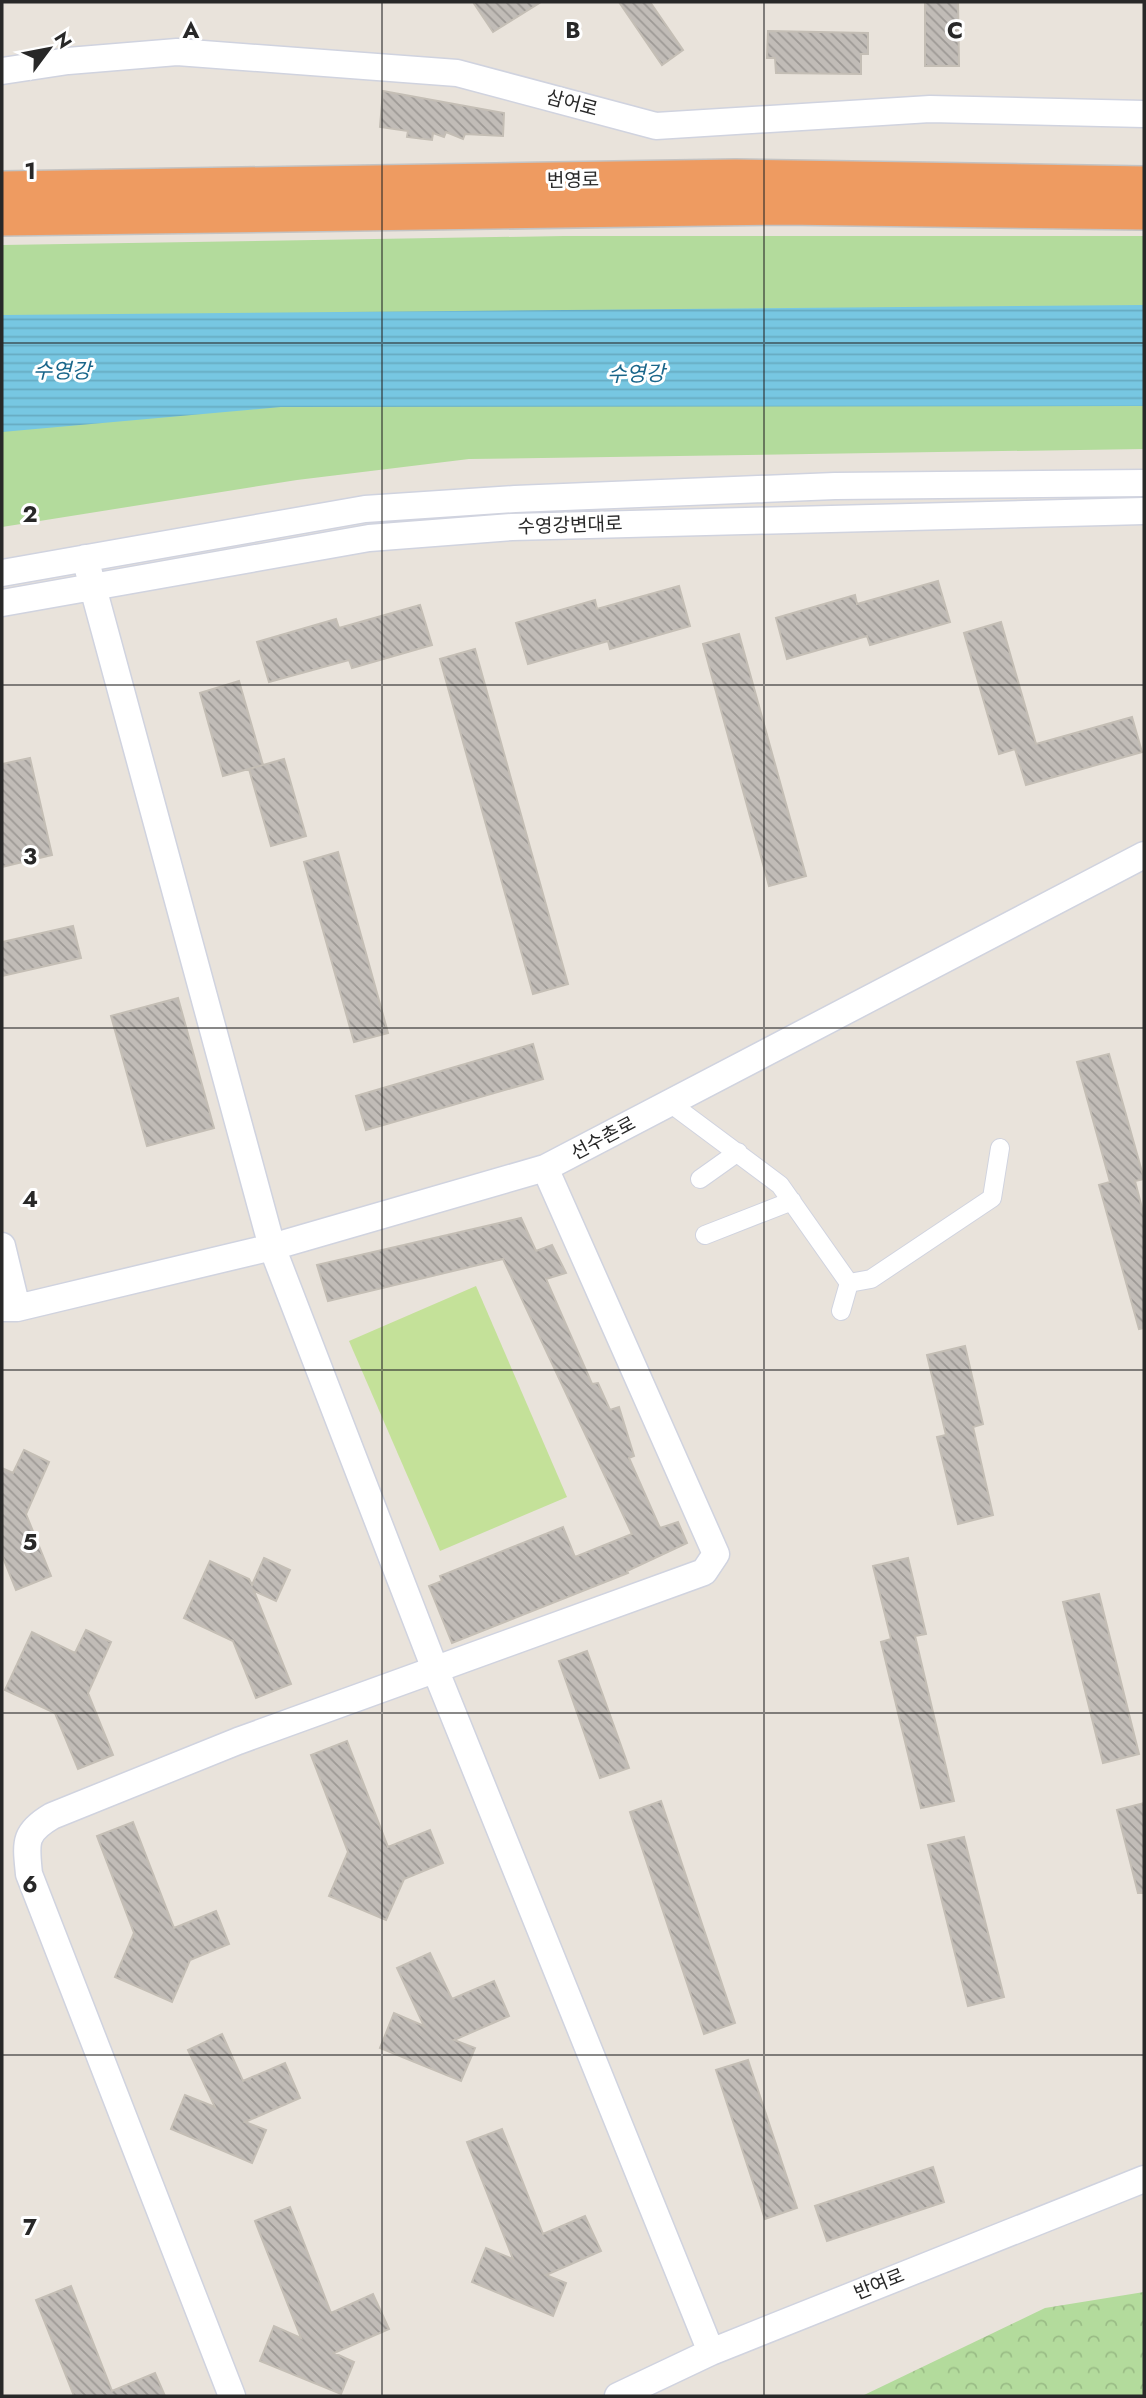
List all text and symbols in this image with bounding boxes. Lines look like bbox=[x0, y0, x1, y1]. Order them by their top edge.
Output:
text: A bbox=[182, 13, 200, 47]
text: B bbox=[565, 13, 581, 47]
text: C bbox=[947, 13, 963, 47]
north arrow bbox=[14, 14, 84, 84]
text: N bbox=[48, 27, 78, 54]
street label: 삼어로 bbox=[543, 83, 601, 123]
text: 1 bbox=[24, 154, 36, 188]
street label: 번영로 bbox=[547, 166, 599, 194]
water label: 수영강 bbox=[33, 356, 94, 386]
water label: 수영강 bbox=[607, 358, 668, 390]
text: 2 bbox=[22, 497, 38, 531]
street label: 수영강변대로 bbox=[517, 510, 623, 540]
text: 3 bbox=[23, 839, 37, 873]
street label: 선수촌로 bbox=[566, 1110, 640, 1166]
text: 4 bbox=[22, 1182, 38, 1216]
text: 5 bbox=[23, 1525, 37, 1559]
text: 6 bbox=[22, 1867, 38, 1901]
text: 7 bbox=[23, 2210, 37, 2244]
street label: 반여로 bbox=[850, 2262, 908, 2306]

